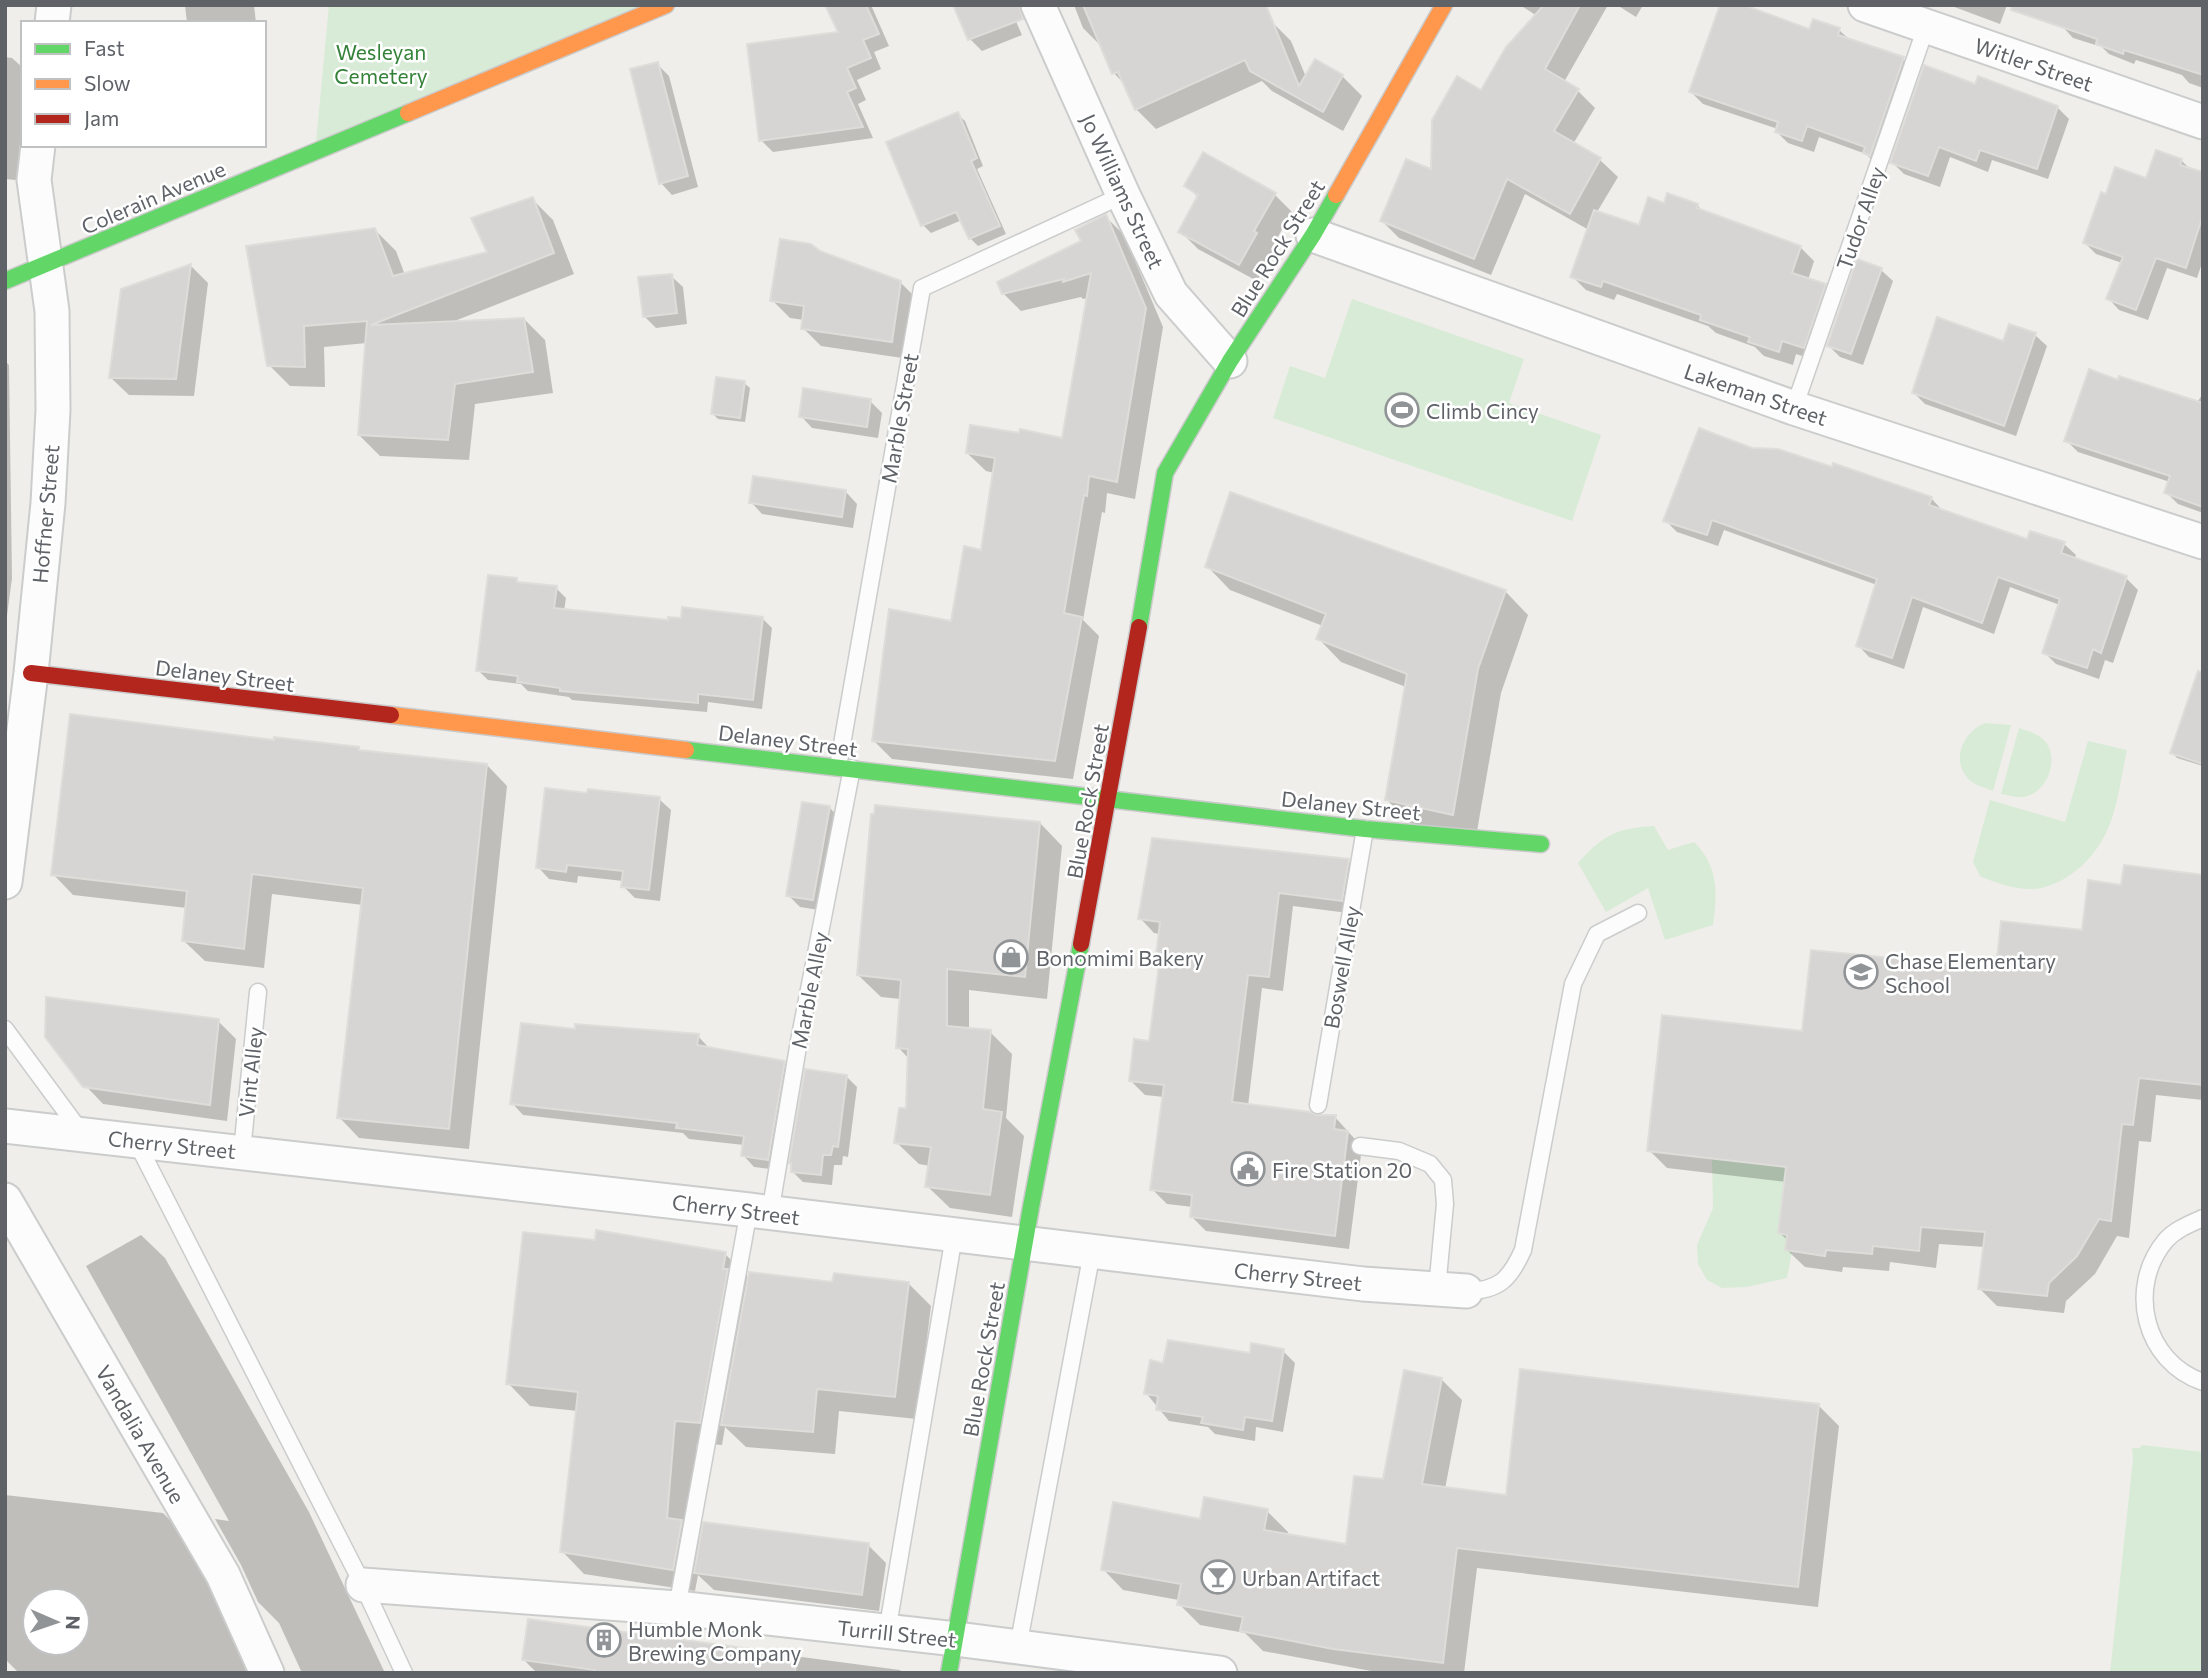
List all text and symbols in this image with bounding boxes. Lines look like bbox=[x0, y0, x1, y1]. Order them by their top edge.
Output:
legend bbox=[21, 21, 266, 147]
street label: Witler Street bbox=[1971, 32, 2097, 96]
text: Fast bbox=[84, 35, 125, 60]
park label: Wesleyan Cemetery bbox=[334, 39, 428, 88]
text: Slow bbox=[84, 70, 131, 95]
text: Jam bbox=[84, 105, 119, 130]
street label: Jo Williams Street bbox=[1076, 110, 1170, 272]
street label: Colerain Avenue bbox=[77, 155, 229, 239]
street label: Tudor Alley bbox=[1831, 163, 1889, 273]
street label: Blue Rock Street bbox=[1225, 175, 1329, 321]
street label: Marble Street bbox=[875, 351, 923, 485]
street label: Lakeman Street bbox=[1681, 358, 1831, 430]
sports icon: Climb Cincy bbox=[1383, 391, 1421, 429]
place label: Climb Cincy bbox=[1426, 398, 1539, 423]
street label: Hoffner Street bbox=[26, 444, 64, 584]
street label: Delaney Street bbox=[154, 654, 296, 696]
street label: Delaney Street bbox=[717, 719, 859, 761]
street label: Blue Rock Street bbox=[1061, 722, 1113, 880]
street label: Delaney Street bbox=[1280, 785, 1422, 825]
street label: Boswell Alley bbox=[1318, 904, 1364, 1030]
street label: Marble Alley bbox=[785, 929, 833, 1051]
shop icon: Bonomimi Bakery bbox=[992, 938, 1030, 976]
place label: Bonomimi Bakery bbox=[1036, 945, 1204, 970]
place label: Chase Elementary School bbox=[1885, 948, 2056, 997]
school or university icon: Chase Elementary School bbox=[1842, 953, 1880, 991]
street label: Vint Alley bbox=[233, 1025, 267, 1119]
street label: Cherry Street bbox=[107, 1125, 237, 1163]
public building icon: Fire Station 20 bbox=[1229, 1150, 1267, 1188]
place label: Fire Station 20 bbox=[1272, 1157, 1412, 1182]
street label: Cherry Street bbox=[671, 1189, 801, 1229]
street label: Cherry Street bbox=[1233, 1257, 1363, 1295]
street label: Blue Rock Street bbox=[957, 1280, 1009, 1438]
street label: Vandalia Avenue bbox=[91, 1361, 191, 1507]
bar icon: Urban Artifact bbox=[1199, 1558, 1237, 1596]
place label: Urban Artifact bbox=[1242, 1565, 1380, 1590]
north arrow bbox=[21, 1587, 91, 1657]
street label: Turrill Street bbox=[836, 1614, 958, 1652]
text: N bbox=[62, 1615, 85, 1630]
place label: Humble Monk Brewing Company bbox=[628, 1616, 801, 1665]
building icon: Humble Monk Brewing Company bbox=[585, 1621, 623, 1659]

